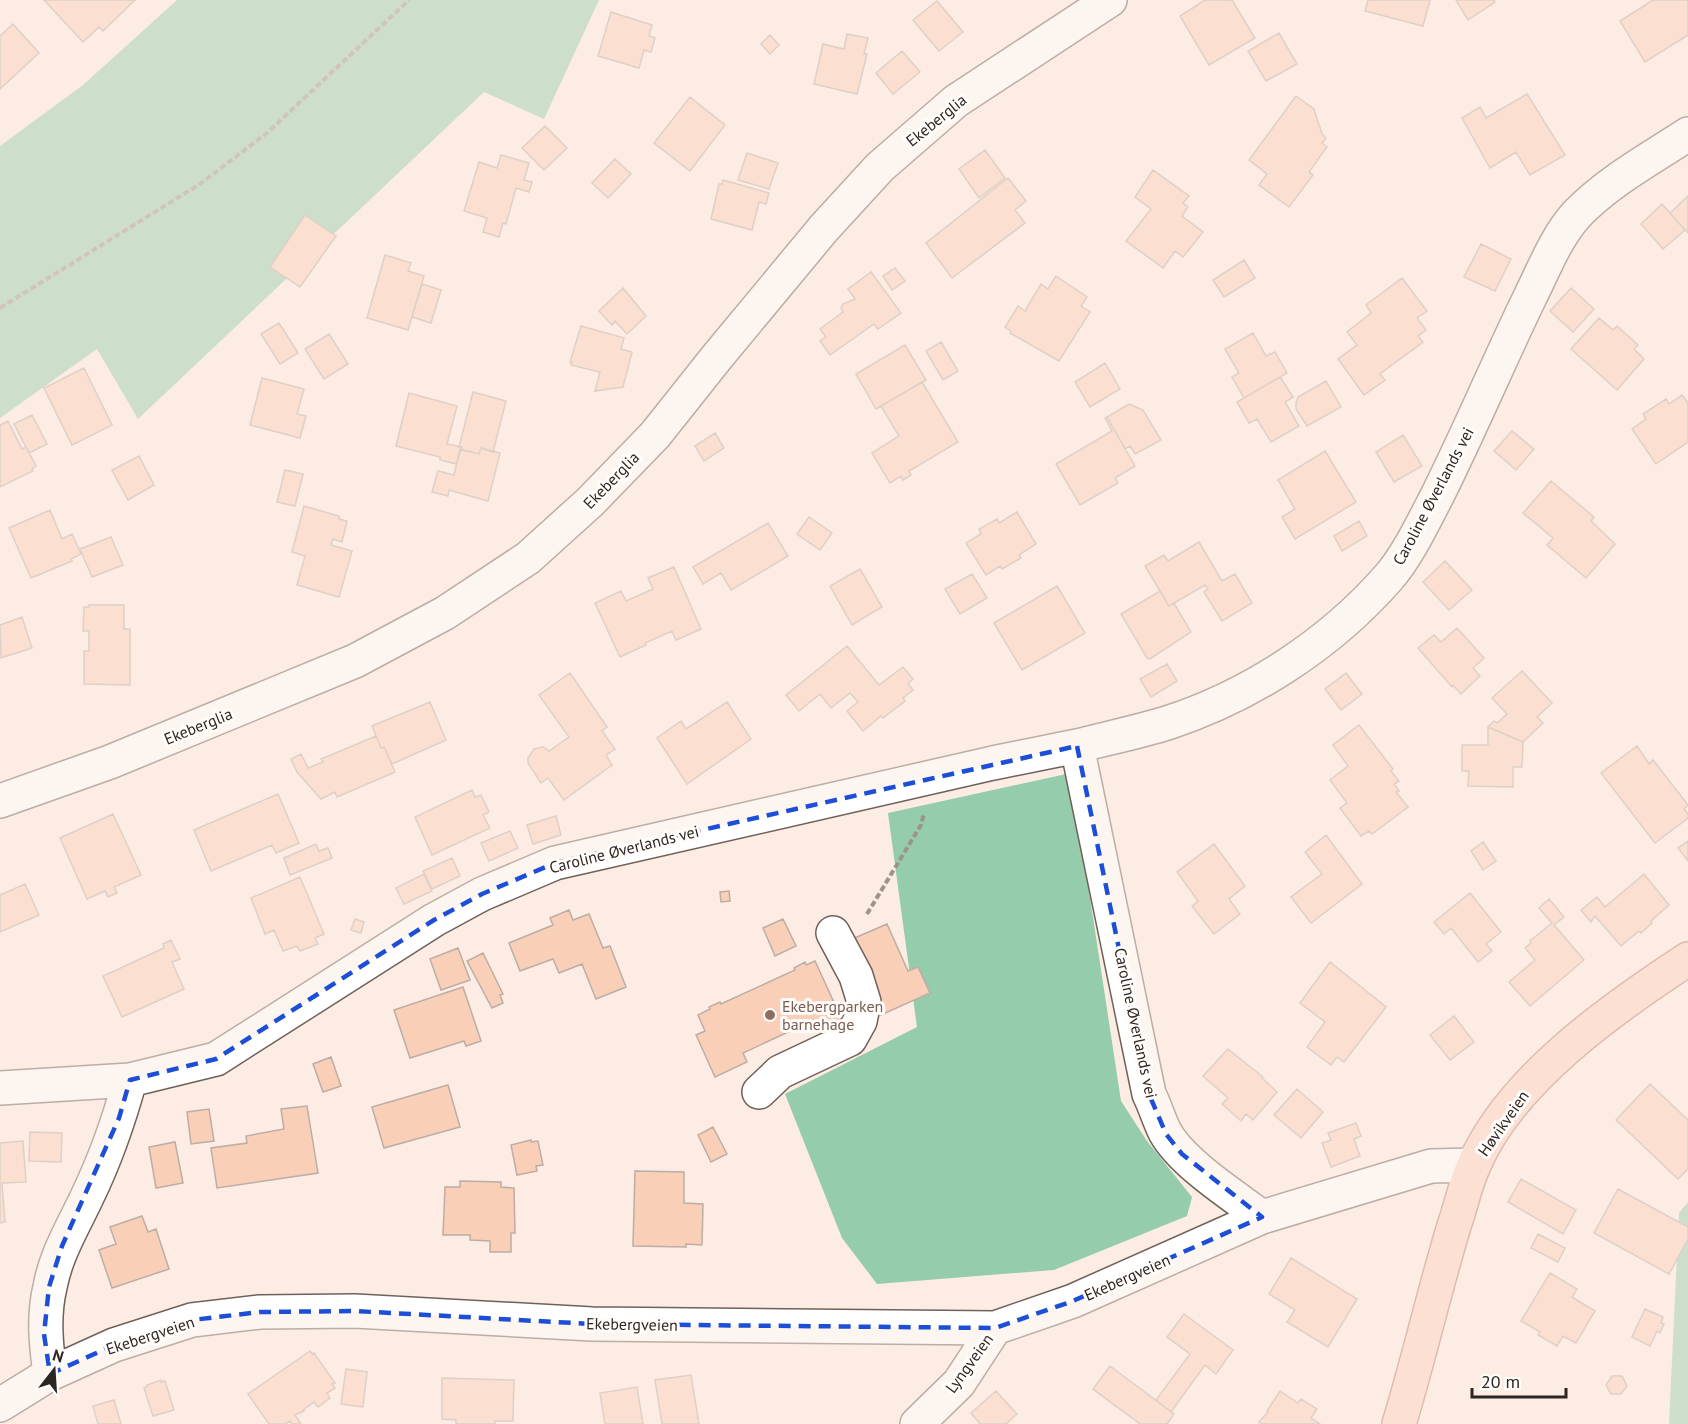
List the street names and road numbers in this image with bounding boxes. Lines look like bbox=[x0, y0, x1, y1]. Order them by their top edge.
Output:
street label: Ekeberglia bbox=[902, 90, 970, 150]
street label: Caroline Øverlands vei bbox=[1388, 424, 1478, 568]
street label: Ekeberglia bbox=[579, 447, 643, 513]
street label: Ekeberglia bbox=[161, 703, 235, 749]
street label: Caroline Øverlands vei bbox=[547, 821, 701, 877]
street label: Caroline Øverlands vei bbox=[1110, 946, 1162, 1100]
street label: Høvikveien bbox=[1473, 1086, 1533, 1160]
street label: Ekebergveien bbox=[1081, 1249, 1173, 1305]
street label: Ekebergveien bbox=[103, 1311, 197, 1359]
street label: Ekebergveien bbox=[586, 1313, 678, 1335]
street label: Lyngveien bbox=[941, 1329, 997, 1397]

